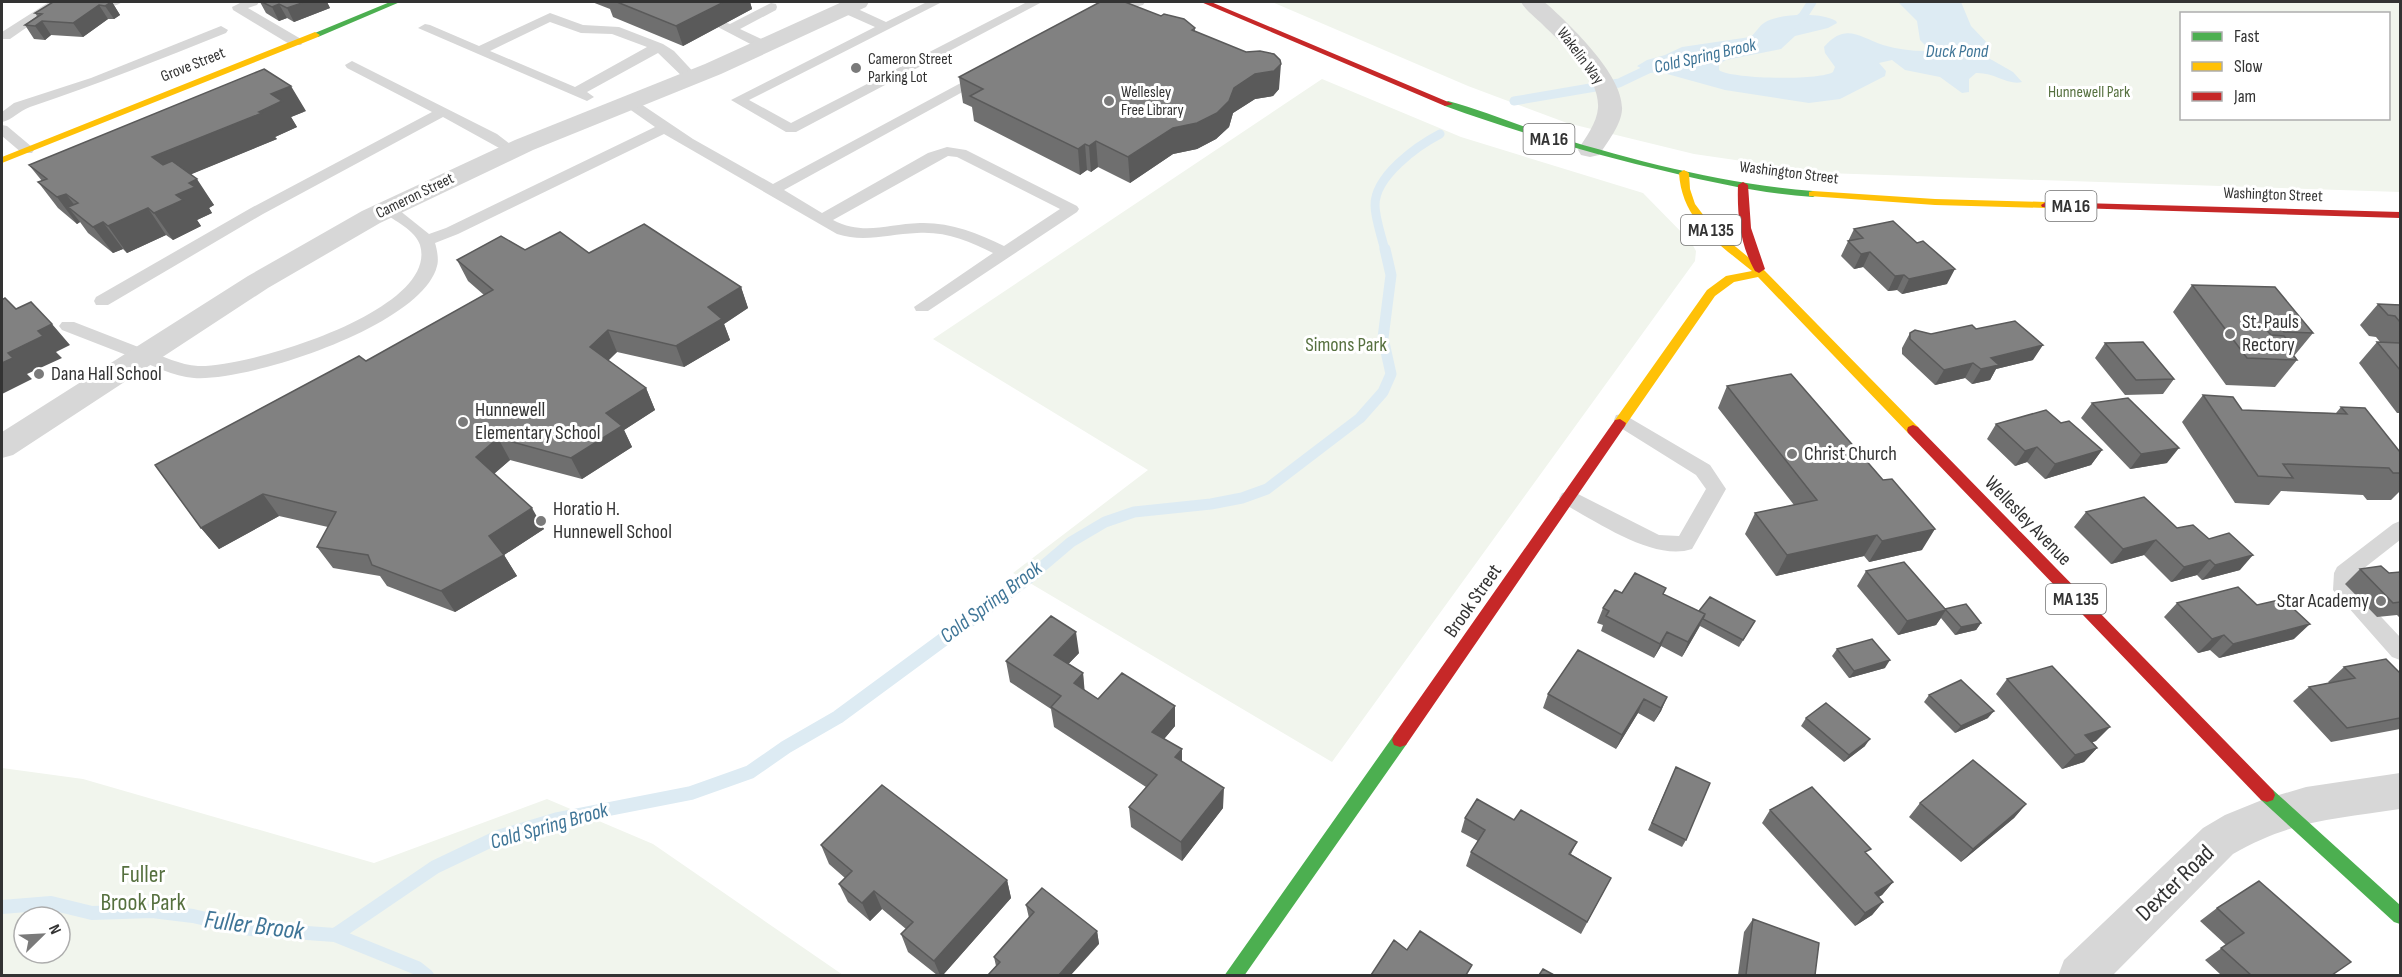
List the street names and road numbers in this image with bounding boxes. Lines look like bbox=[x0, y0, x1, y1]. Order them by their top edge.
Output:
street label: Wakelin Way bbox=[1552, 24, 1608, 88]
street label: Grove Street bbox=[158, 43, 228, 86]
road number: MA 16 bbox=[1524, 124, 1574, 154]
street label: Washington Street bbox=[1738, 158, 1840, 189]
street label: Cameron Street bbox=[373, 169, 457, 223]
street label: Washington Street bbox=[2223, 184, 2323, 206]
road number: MA 16 bbox=[2046, 191, 2096, 221]
road number: MA 135 bbox=[1681, 215, 1741, 245]
street label: Wellesley Avenue bbox=[1979, 471, 2077, 571]
street label: Brook Street bbox=[1439, 560, 1507, 642]
road number: MA 135 bbox=[2046, 584, 2106, 614]
street label: Dexter Road bbox=[2130, 839, 2220, 927]

